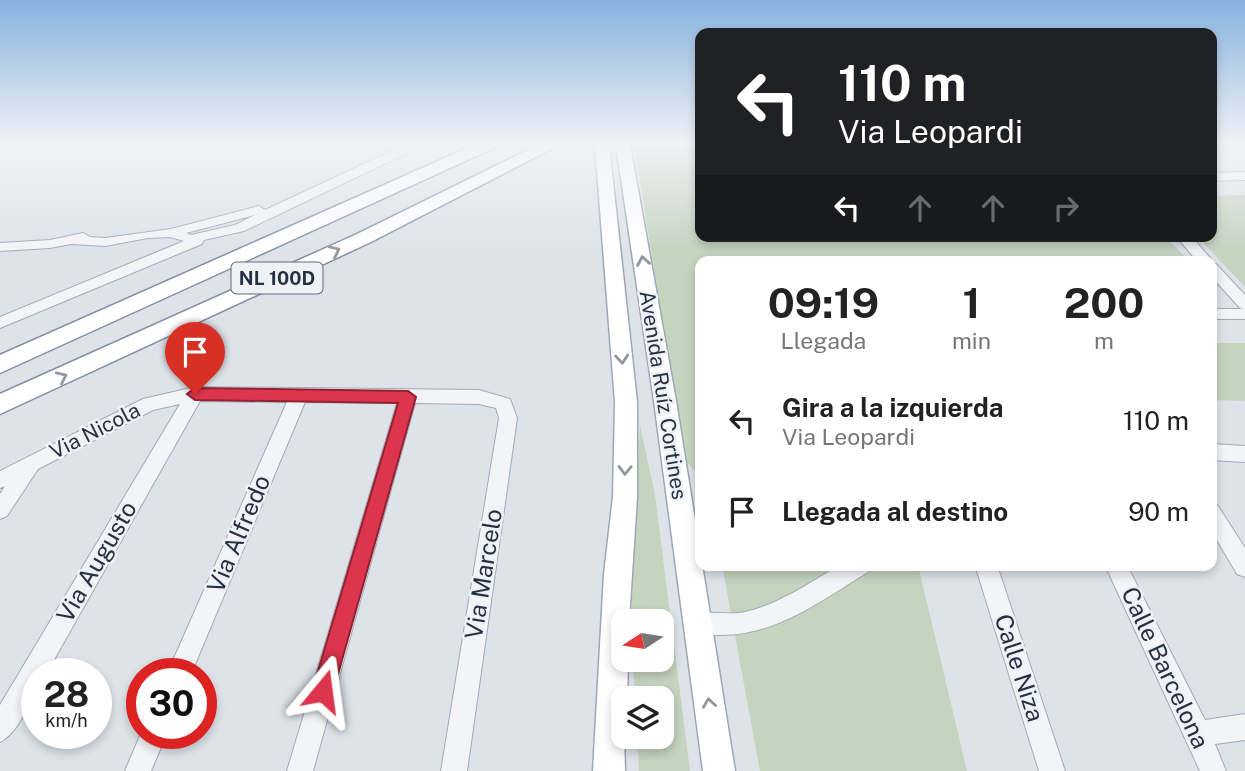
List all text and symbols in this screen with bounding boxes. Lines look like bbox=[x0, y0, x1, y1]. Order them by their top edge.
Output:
text: 110 m bbox=[838, 54, 966, 112]
icon: left bbox=[723, 56, 814, 147]
text: Via Leopardi bbox=[838, 113, 1023, 150]
icon: left bbox=[828, 189, 866, 227]
icon: ahead bbox=[901, 189, 939, 227]
icon: ahead bbox=[974, 189, 1012, 227]
icon: right bbox=[1047, 189, 1085, 227]
one-way arrow bbox=[328, 245, 340, 259]
one-way arrow bbox=[636, 255, 651, 267]
road number: NL 100D bbox=[232, 262, 322, 294]
text: 09:19 bbox=[768, 278, 879, 327]
text: 1 bbox=[962, 278, 980, 327]
text: 200 bbox=[1064, 278, 1144, 327]
street label: Avenida Ruíz Cortines bbox=[635, 289, 692, 501]
pin bbox=[165, 322, 225, 394]
text: Llegada bbox=[781, 327, 866, 354]
text: min bbox=[952, 327, 991, 354]
text: m bbox=[1094, 327, 1114, 354]
icon: arrive bbox=[176, 333, 214, 371]
one-way arrow bbox=[614, 354, 629, 365]
one-way arrow bbox=[55, 371, 67, 385]
text: Gira a la izquierda bbox=[782, 392, 1004, 423]
street label: Via Nicola bbox=[45, 397, 144, 464]
icon: left bbox=[723, 402, 761, 440]
text: 110 m bbox=[1123, 405, 1189, 436]
text: Via Leopardi bbox=[782, 423, 915, 450]
one-way arrow bbox=[617, 466, 633, 476]
street label: Via Alfredo bbox=[201, 471, 275, 597]
icon: arrive bbox=[723, 493, 761, 531]
street label: Via Augusto bbox=[50, 496, 142, 627]
text: Llegada al destino bbox=[782, 496, 1008, 527]
text: 90 m bbox=[1128, 496, 1189, 527]
street label: Via Marcelo bbox=[459, 507, 507, 641]
street label: Calle Barcelona bbox=[1116, 582, 1216, 753]
north arrow bbox=[611, 609, 674, 672]
map controls bbox=[611, 609, 674, 749]
street label: Calle Niza bbox=[989, 610, 1050, 725]
position arrow bbox=[286, 654, 360, 728]
speed limit sign: 30 bbox=[126, 658, 217, 749]
text: 28 bbox=[44, 674, 89, 715]
button: layers bbox=[611, 686, 674, 749]
one-way arrow bbox=[702, 698, 717, 709]
text: km/h bbox=[45, 710, 88, 731]

